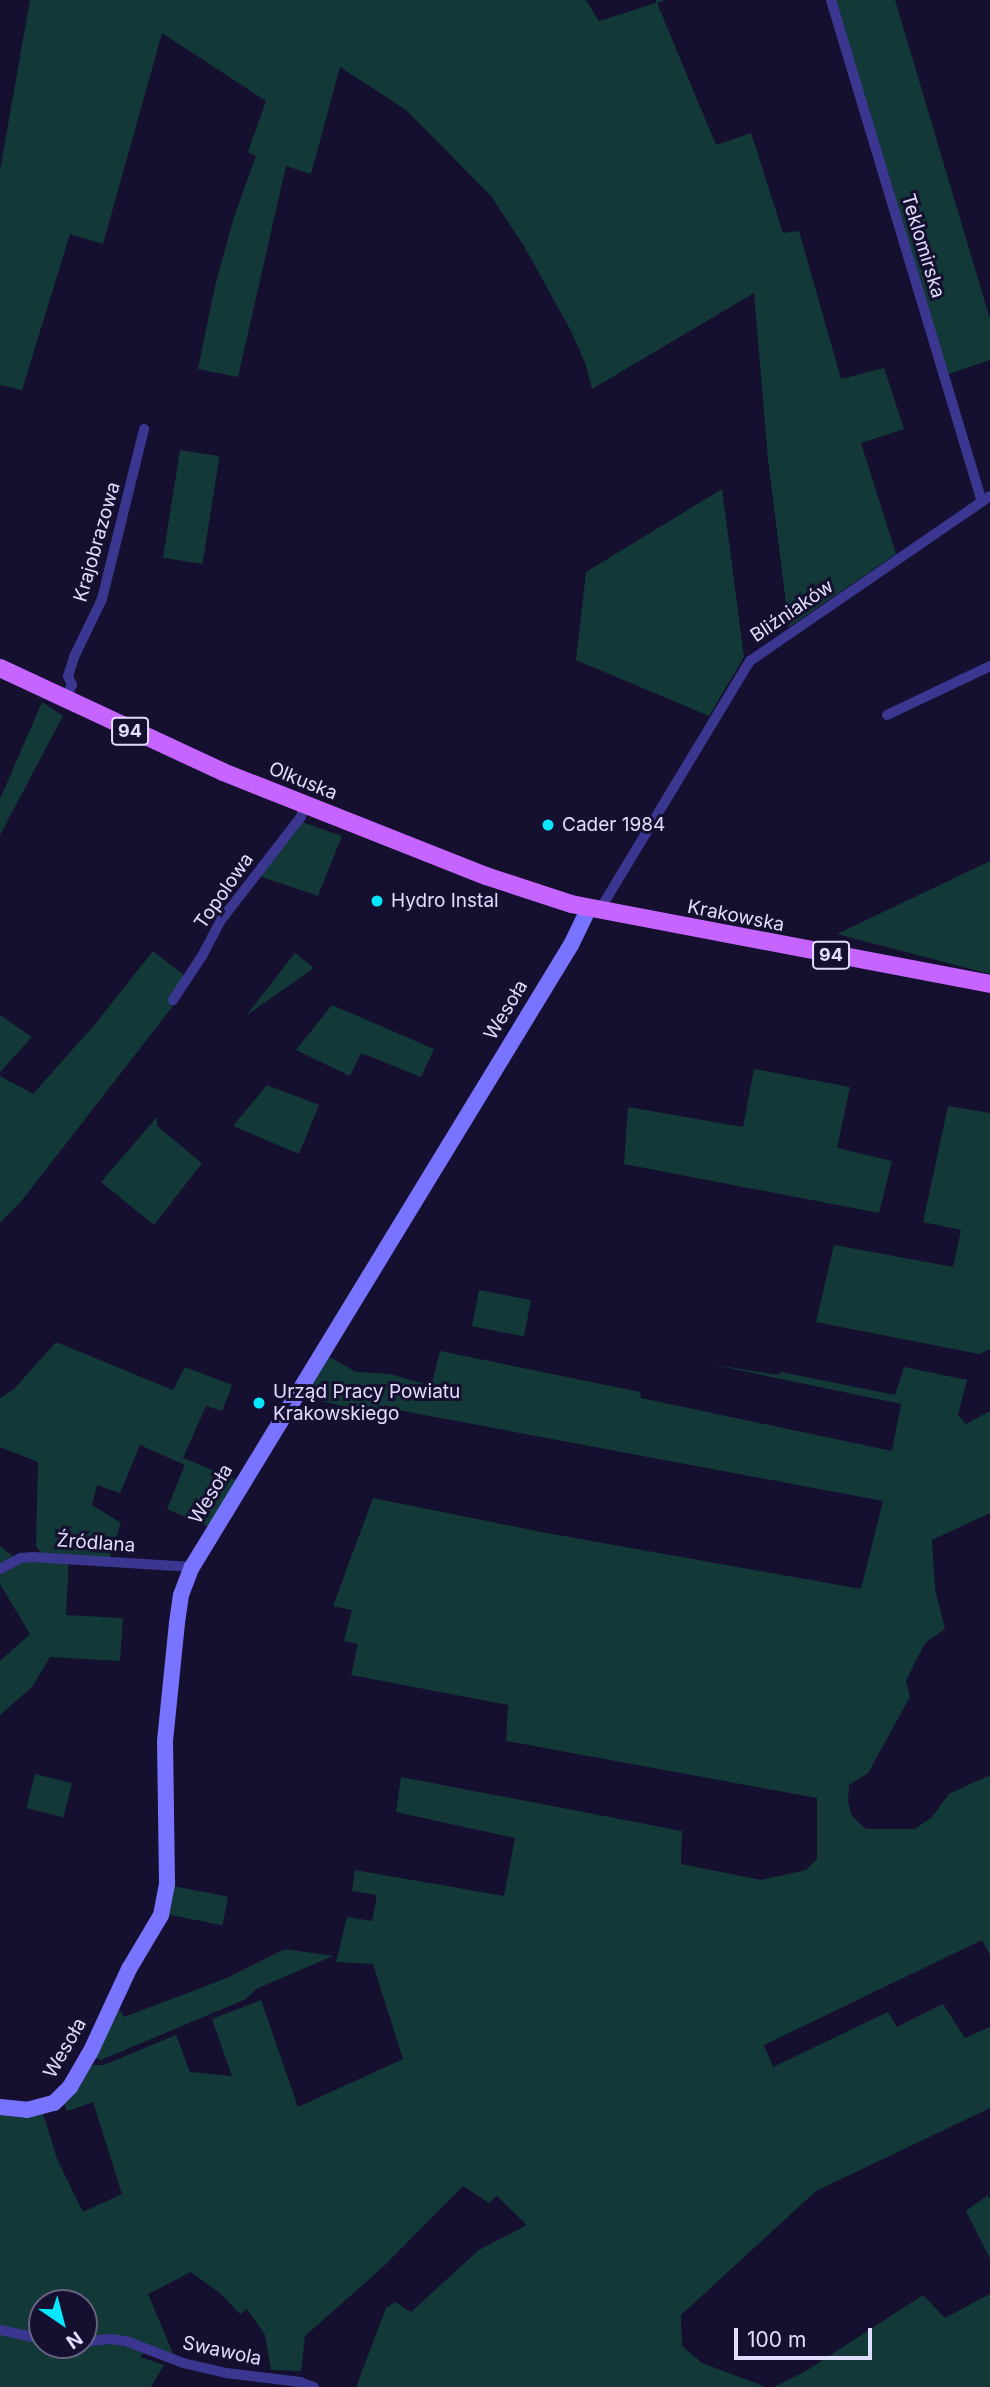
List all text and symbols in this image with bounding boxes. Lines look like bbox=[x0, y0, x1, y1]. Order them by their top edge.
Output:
street label: Teklomirska bbox=[896, 191, 950, 301]
street label: Krajobrazowa bbox=[69, 479, 125, 605]
street label: Bliźniaków bbox=[746, 575, 838, 647]
road number: 94 bbox=[111, 716, 149, 746]
street label: Olkuska bbox=[265, 757, 341, 805]
place label: Cader 1984 bbox=[562, 814, 665, 836]
marker: Cader 1984 bbox=[540, 817, 556, 833]
street label: Topolowa bbox=[190, 849, 258, 933]
place label: Hydro Instal bbox=[391, 890, 499, 912]
marker: Hydro Instal bbox=[369, 893, 385, 909]
street label: Krakowska bbox=[686, 895, 786, 937]
road number: 94 bbox=[812, 940, 850, 970]
street label: Wesoła bbox=[479, 976, 533, 1044]
place label: Urząd Pracy Powiatu Krakowskiego bbox=[273, 1381, 460, 1425]
marker: Urząd Pracy Powiatu Krakowskiego bbox=[251, 1395, 267, 1411]
street label: Wesoła bbox=[184, 1460, 238, 1528]
street label: Źródlana bbox=[56, 1529, 136, 1557]
street label: Wesoła bbox=[39, 2014, 91, 2082]
north arrow bbox=[28, 2289, 98, 2359]
scale bar bbox=[738, 2314, 876, 2358]
text: N bbox=[62, 2326, 87, 2354]
text: 100 m bbox=[747, 2327, 806, 2352]
street label: Swawola bbox=[180, 2332, 264, 2370]

